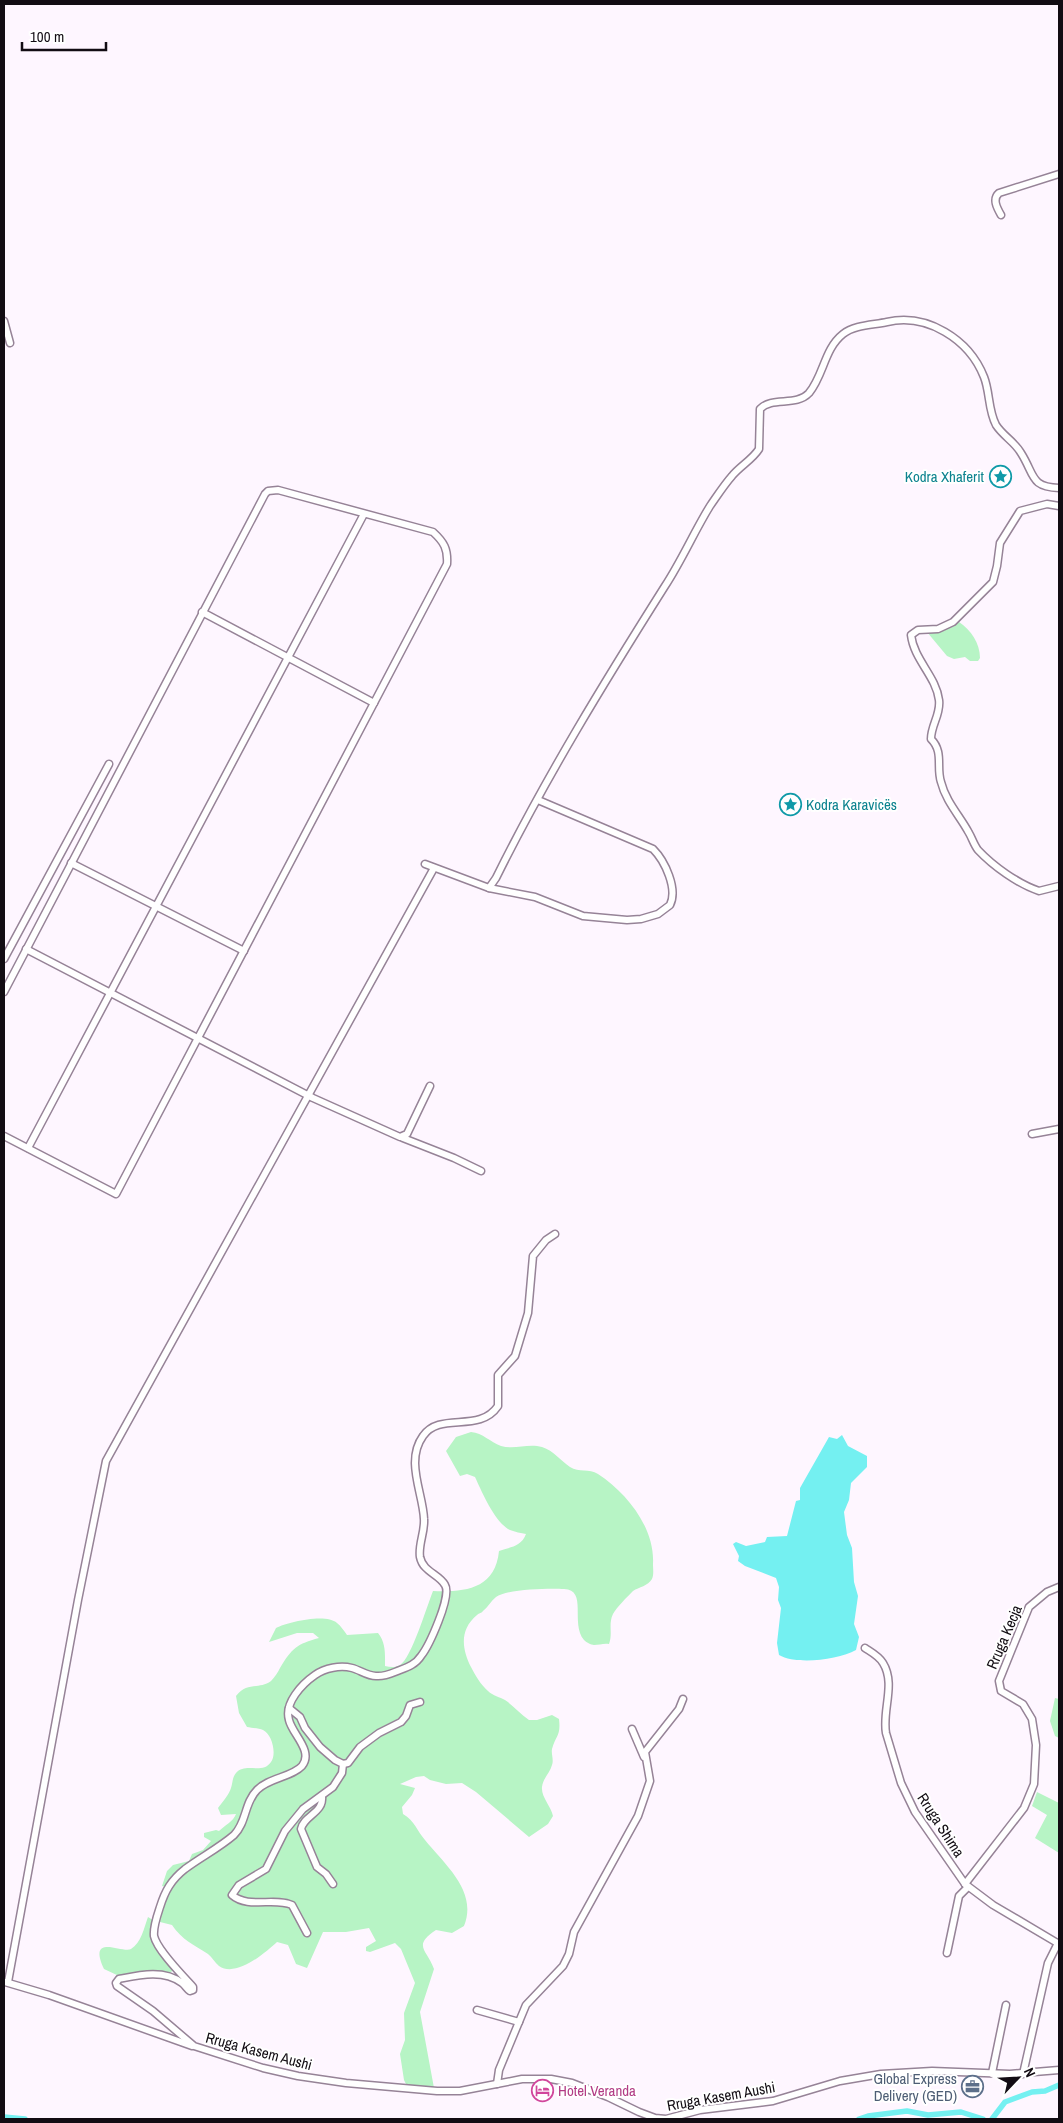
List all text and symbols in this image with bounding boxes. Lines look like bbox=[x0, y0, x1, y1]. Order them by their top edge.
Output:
scale bar bbox=[22, 20, 106, 52]
text: 100 m bbox=[30, 26, 64, 47]
place icon: Kodra Xhaferit bbox=[988, 464, 1012, 488]
place label: Kodra Xhaferit bbox=[905, 466, 985, 487]
place icon: Kodra Karavicës bbox=[778, 792, 802, 816]
place label: Kodra Karavicës bbox=[806, 794, 897, 815]
street label: Rruga Kecja bbox=[981, 1602, 1027, 1672]
street label: Rruga Shima bbox=[912, 1789, 970, 1861]
street label: Rruga Kasem Aushi bbox=[203, 2027, 315, 2075]
north arrow bbox=[993, 2053, 1043, 2103]
text: N bbox=[1020, 2065, 1040, 2080]
place label: Global Express Delivery (GED) bbox=[874, 2068, 957, 2106]
office icon: Global Express Delivery (GED) bbox=[961, 2075, 985, 2099]
street label: Rruga Kasem Aushi bbox=[665, 2076, 777, 2116]
hotel icon: Hotel Veranda bbox=[530, 2078, 554, 2102]
place label: Hotel Veranda bbox=[558, 2080, 636, 2101]

